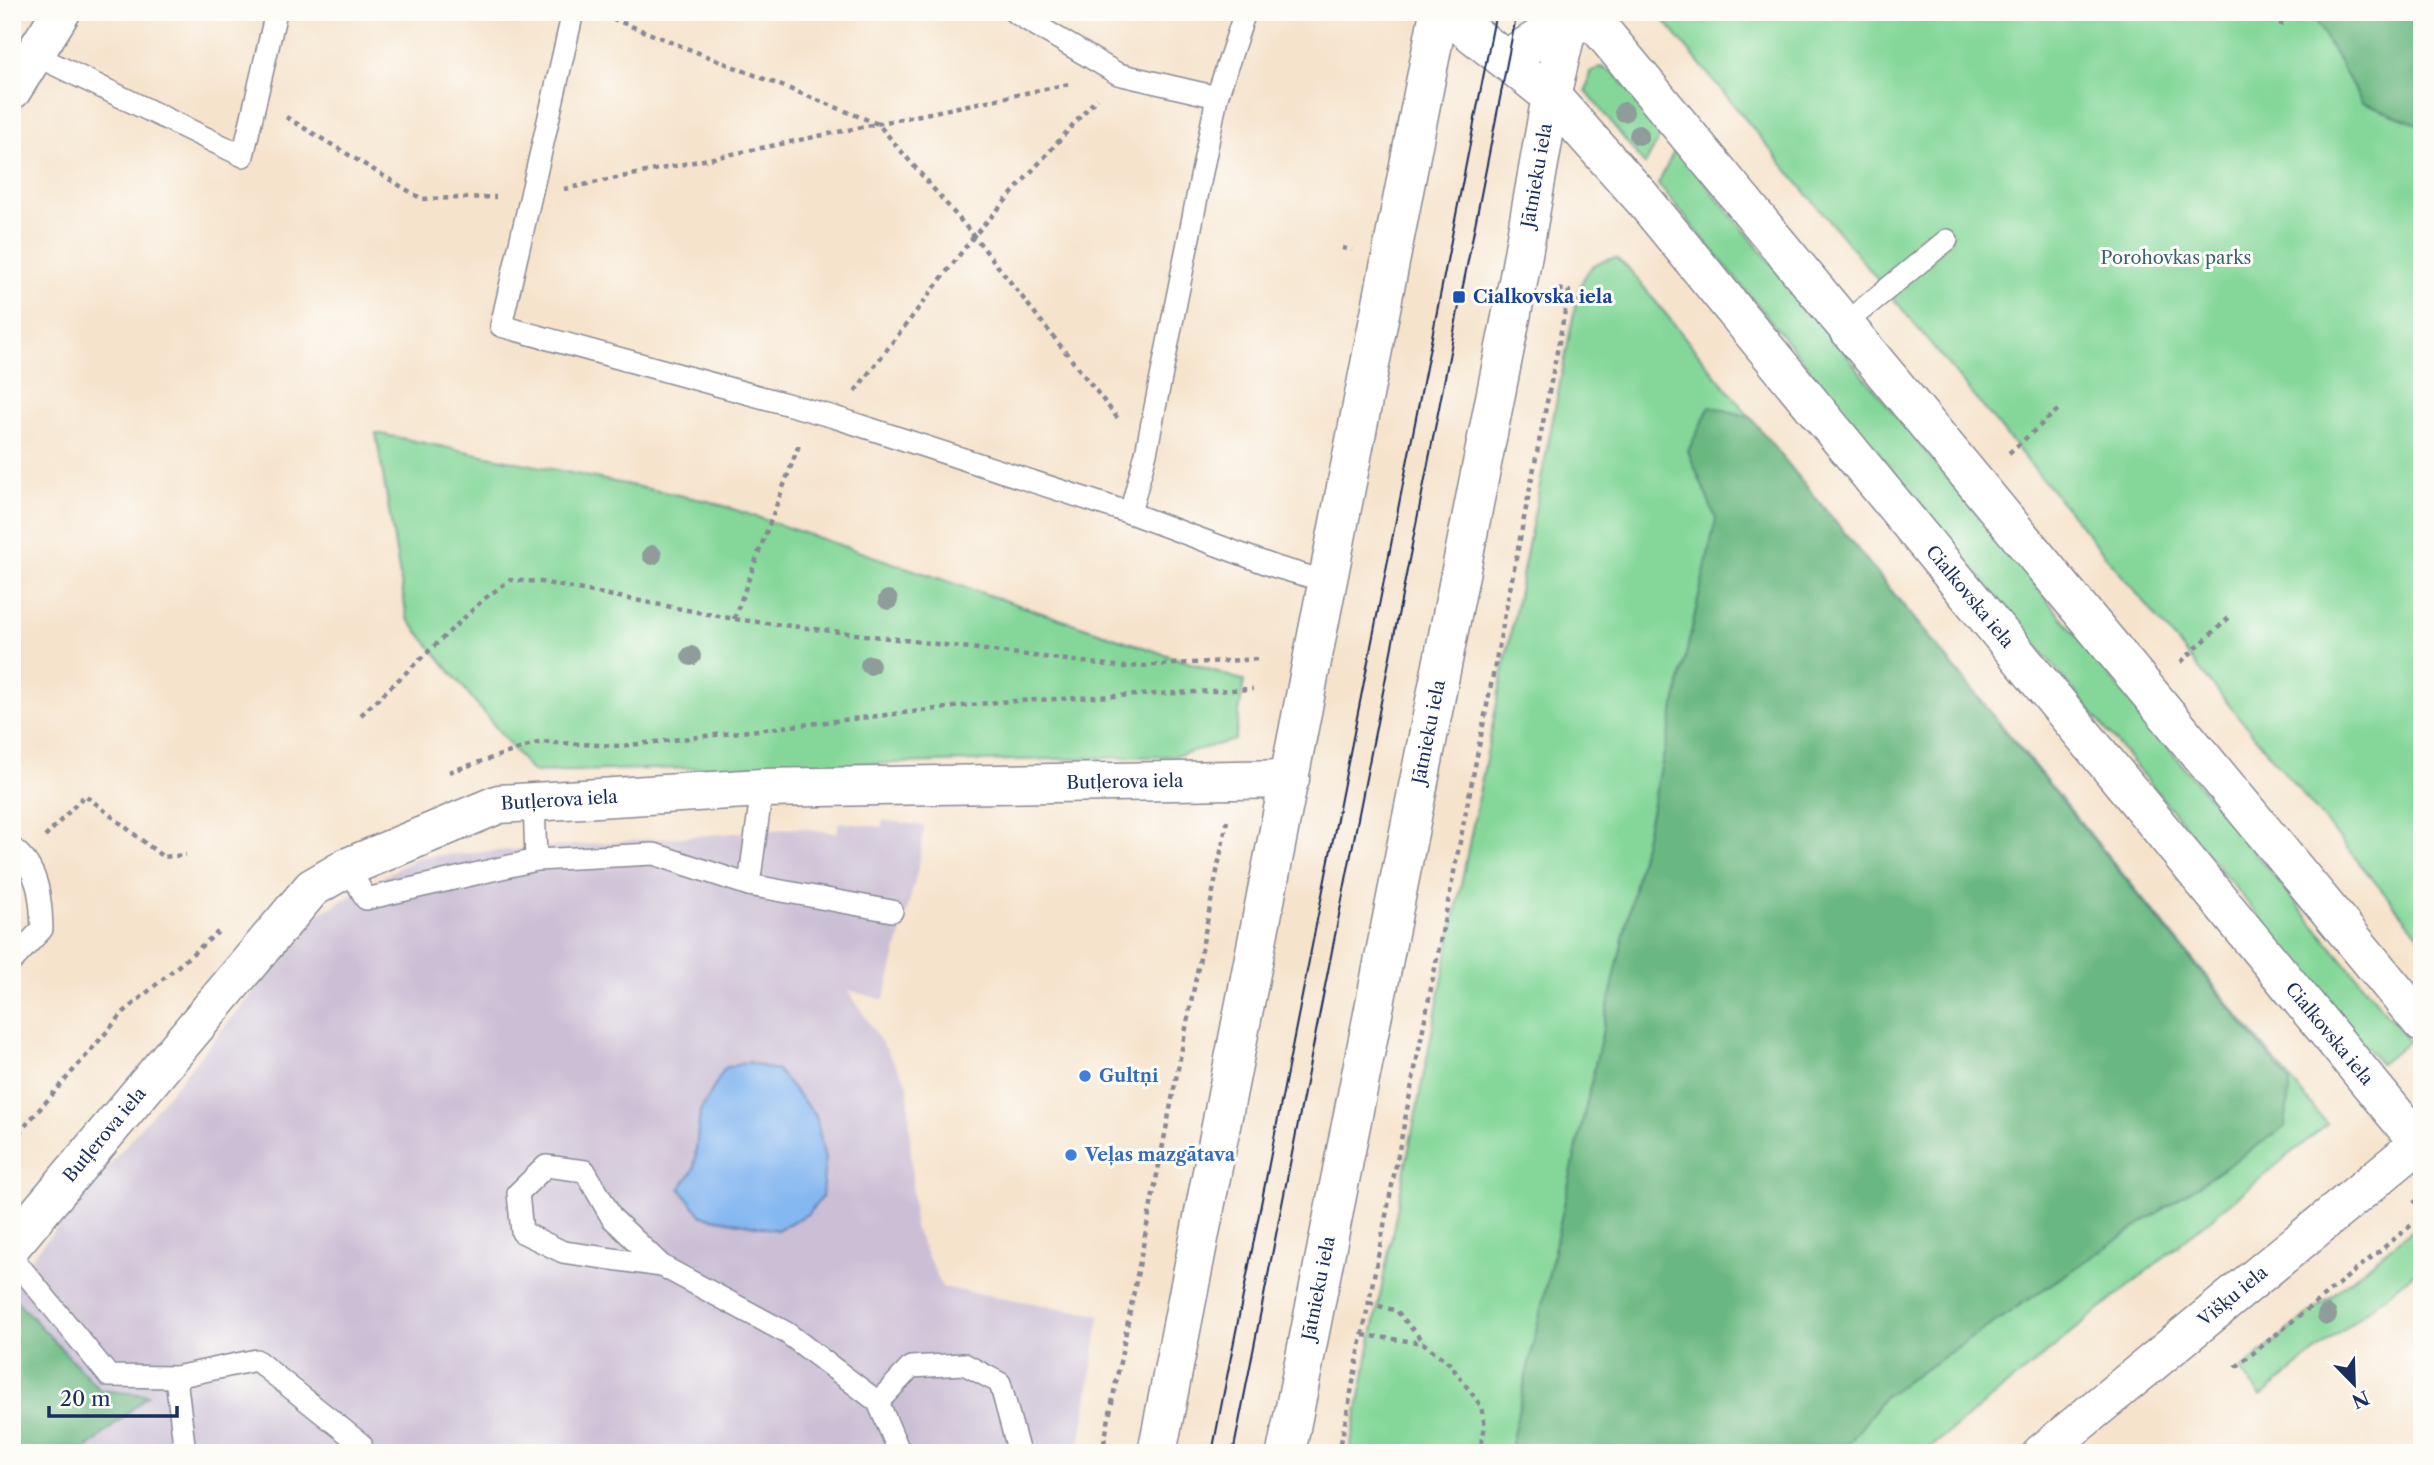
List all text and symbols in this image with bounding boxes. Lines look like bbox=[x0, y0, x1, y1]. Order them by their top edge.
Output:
street label: Jātnieku iela bbox=[1516, 121, 1557, 232]
park label: Porohovkas parks bbox=[2101, 247, 2251, 269]
place label: Cialkovska iela bbox=[1473, 286, 1613, 308]
marker: Cialkovska iela bbox=[1451, 289, 1467, 305]
street label: Cialkovska iela bbox=[1921, 541, 2019, 653]
street label: Jātnieku iela bbox=[1407, 678, 1450, 789]
street label: Butļerova iela bbox=[1066, 770, 1184, 794]
street label: Butļerova iela bbox=[500, 786, 619, 815]
street label: Cialkovska iela bbox=[2281, 978, 2378, 1090]
place label: Gultņi bbox=[1099, 1065, 1159, 1087]
marker: Gultņi bbox=[1077, 1068, 1093, 1084]
street label: Butļerova iela bbox=[59, 1082, 151, 1187]
place label: Veļas mazgātava bbox=[1084, 1144, 1236, 1166]
marker: Veļas mazgātava bbox=[1063, 1147, 1079, 1163]
street label: Jātnieku iela bbox=[1297, 1234, 1340, 1345]
street label: Višķu iela bbox=[2193, 1261, 2272, 1332]
north arrow bbox=[2318, 1350, 2388, 1420]
scale bar bbox=[49, 1374, 177, 1418]
text: N bbox=[2348, 1385, 2373, 1413]
text: 20 m bbox=[60, 1386, 111, 1411]

